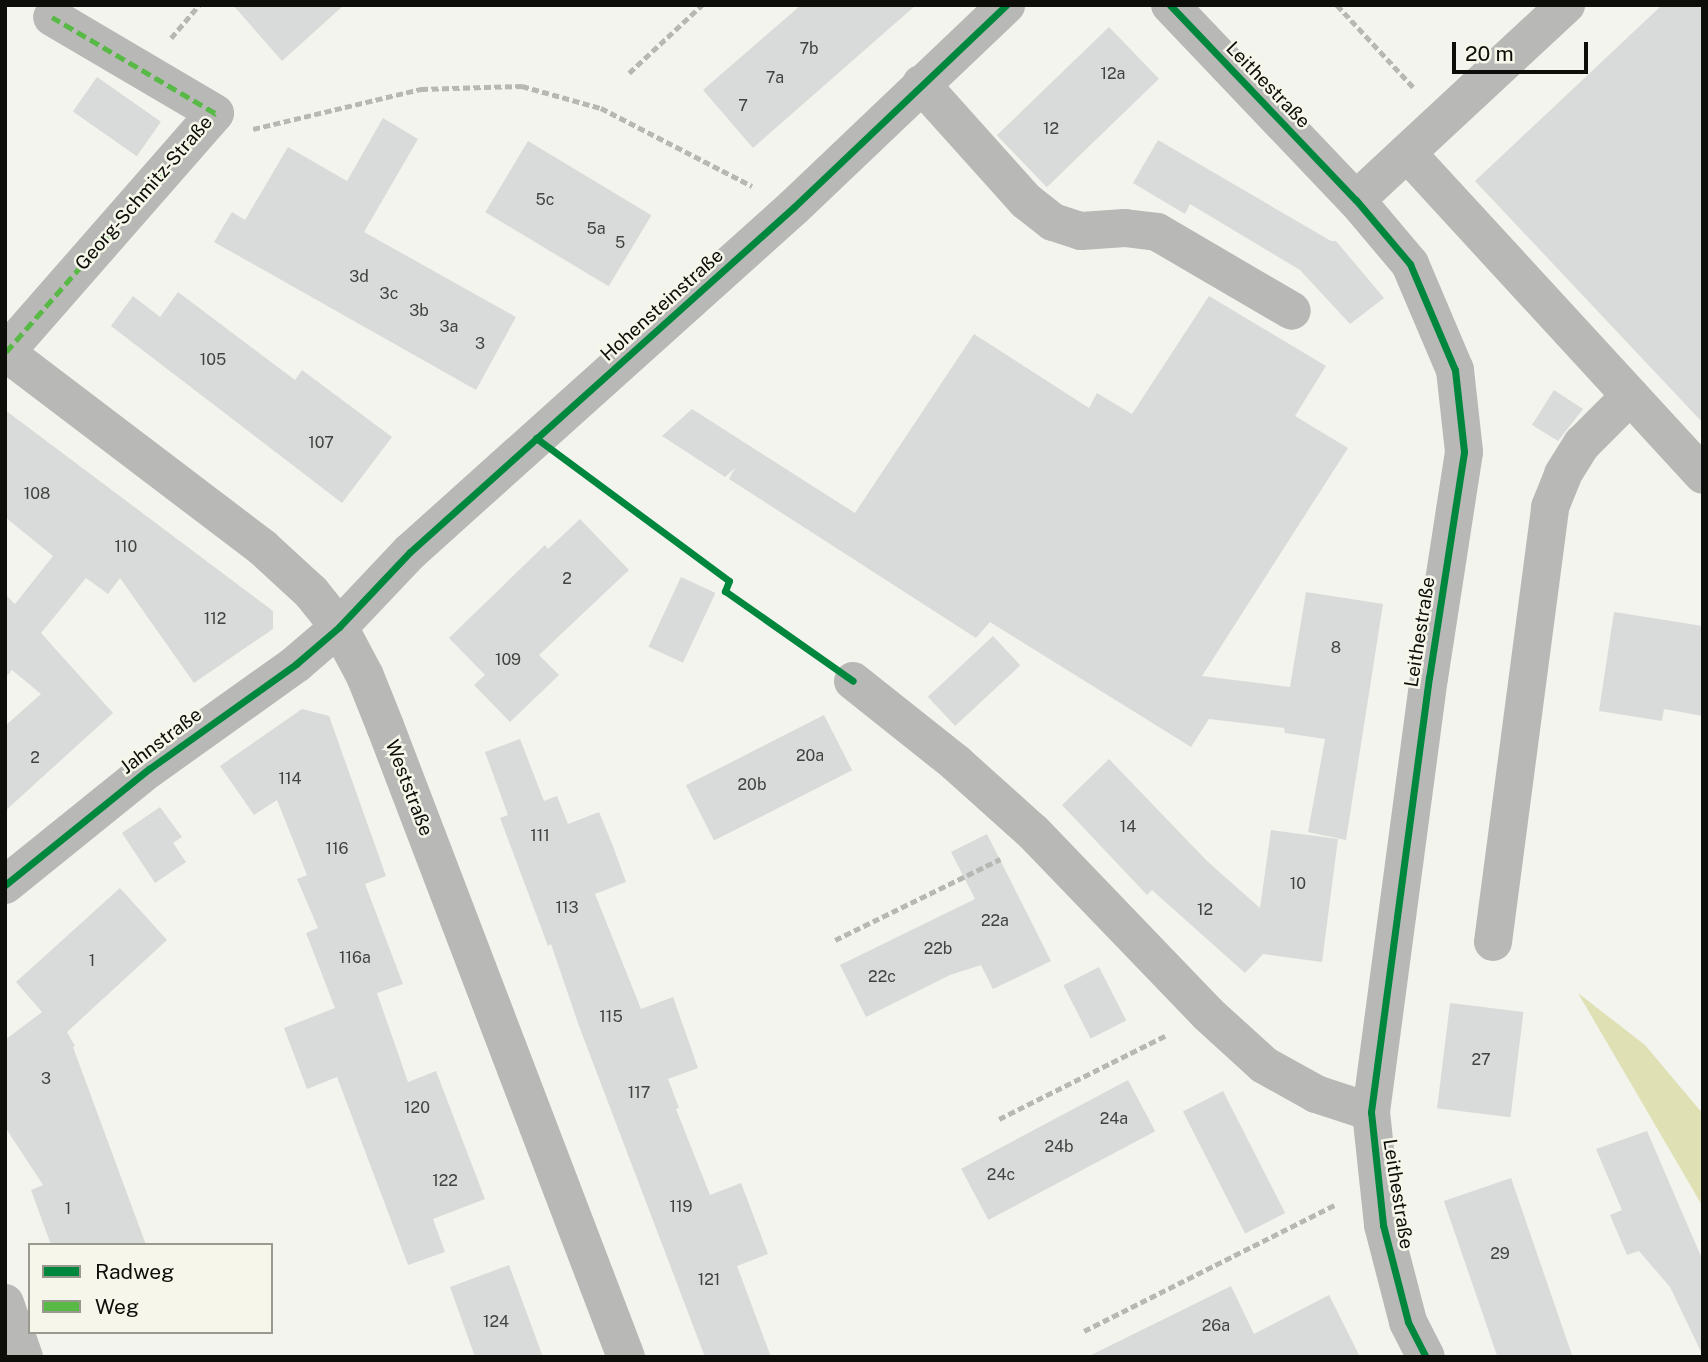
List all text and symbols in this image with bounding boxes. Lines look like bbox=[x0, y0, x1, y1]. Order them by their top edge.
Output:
scale bar bbox=[1456, 28, 1592, 72]
street label: Leithestraße bbox=[1221, 37, 1315, 133]
house number: 7b bbox=[800, 39, 818, 59]
text: 20 m bbox=[1465, 41, 1514, 66]
house number: 12a bbox=[1101, 64, 1125, 84]
house number: 7a bbox=[766, 68, 784, 88]
house number: 7 bbox=[738, 96, 748, 116]
street label: Georg-Schmitz-Straße bbox=[71, 111, 217, 275]
house number: 12 bbox=[1043, 119, 1059, 139]
house number: 5c bbox=[536, 190, 554, 210]
house number: 5a bbox=[586, 219, 606, 239]
house number: 5 bbox=[615, 233, 625, 253]
street label: Hohensteinstraße bbox=[596, 244, 728, 366]
house number: 3d bbox=[349, 267, 369, 287]
house number: 3c bbox=[380, 284, 398, 304]
house number: 3b bbox=[409, 301, 429, 321]
house number: 3a bbox=[440, 317, 458, 337]
house number: 3 bbox=[475, 334, 485, 354]
house number: 105 bbox=[200, 350, 226, 370]
house number: 107 bbox=[308, 433, 334, 453]
house number: 108 bbox=[24, 484, 50, 504]
house number: 110 bbox=[115, 537, 137, 557]
house number: 2 bbox=[562, 569, 572, 589]
street label: Leithestraße bbox=[1400, 575, 1440, 689]
house number: 112 bbox=[204, 609, 226, 629]
house number: 8 bbox=[1331, 638, 1341, 658]
house number: 109 bbox=[495, 650, 521, 670]
street label: Jahnstraße bbox=[116, 703, 206, 779]
street label: Weststraße bbox=[380, 737, 438, 839]
house number: 20a bbox=[796, 746, 824, 766]
house number: 2 bbox=[30, 748, 40, 768]
house number: 114 bbox=[278, 769, 302, 789]
house number: 20b bbox=[738, 775, 766, 795]
house number: 14 bbox=[1120, 817, 1136, 837]
house number: 111 bbox=[530, 826, 550, 846]
house number: 116 bbox=[326, 839, 348, 859]
house number: 10 bbox=[1290, 874, 1306, 894]
house number: 113 bbox=[555, 898, 579, 918]
house number: 12 bbox=[1197, 900, 1213, 920]
house number: 22a bbox=[981, 911, 1009, 931]
house number: 22b bbox=[924, 939, 952, 959]
house number: 116a bbox=[339, 948, 371, 968]
house number: 1 bbox=[89, 951, 95, 971]
house number: 22c bbox=[868, 967, 896, 987]
house number: 115 bbox=[599, 1007, 623, 1027]
house number: 27 bbox=[1471, 1050, 1491, 1070]
house number: 3 bbox=[41, 1069, 51, 1089]
house number: 117 bbox=[628, 1083, 650, 1103]
house number: 120 bbox=[404, 1098, 430, 1118]
house number: 24a bbox=[1100, 1109, 1128, 1129]
house number: 24b bbox=[1044, 1137, 1074, 1157]
street label: Leithestraße bbox=[1378, 1137, 1418, 1251]
house number: 24c bbox=[987, 1165, 1015, 1185]
house number: 122 bbox=[432, 1171, 458, 1191]
house number: 119 bbox=[669, 1197, 693, 1217]
house number: 1 bbox=[65, 1199, 71, 1219]
legend bbox=[28, 1243, 273, 1334]
house number: 29 bbox=[1490, 1244, 1510, 1264]
text: Radweg bbox=[95, 1259, 174, 1284]
house number: 121 bbox=[698, 1270, 720, 1290]
text: Weg bbox=[95, 1294, 139, 1319]
house number: 124 bbox=[483, 1312, 509, 1332]
house number: 26a bbox=[1202, 1316, 1230, 1336]

